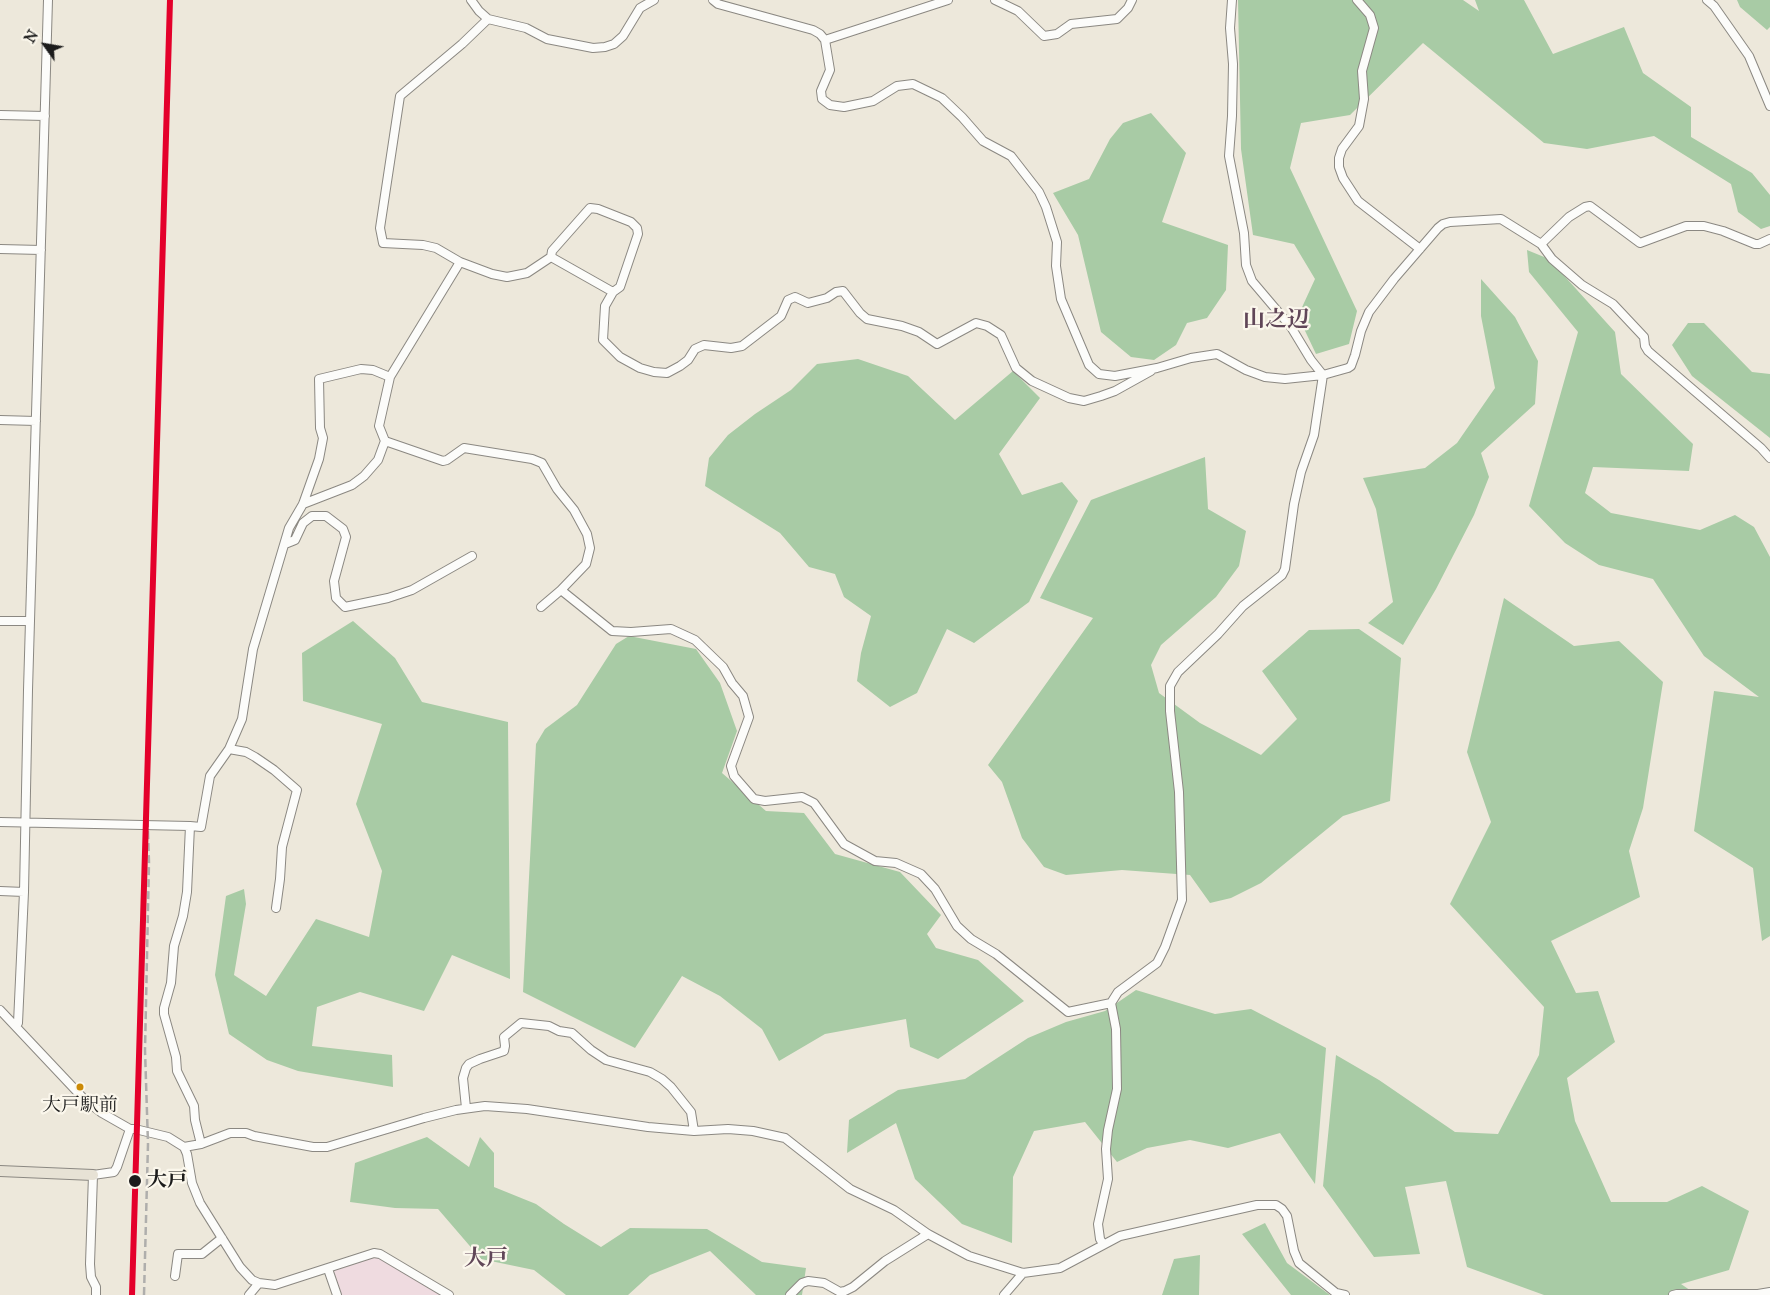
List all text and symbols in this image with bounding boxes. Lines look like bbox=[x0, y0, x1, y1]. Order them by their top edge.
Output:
north arrow bbox=[20, 20, 70, 70]
text: N bbox=[22, 27, 42, 46]
district label: 山之辺 bbox=[1243, 308, 1309, 334]
marker: 大戸駅前 bbox=[75, 1082, 85, 1092]
place label: 大戸駅前 bbox=[42, 1095, 118, 1117]
place label: 大戸 bbox=[147, 1169, 187, 1193]
marker: 大戸 bbox=[127, 1173, 143, 1189]
district label: 大戸 bbox=[464, 1247, 508, 1273]

